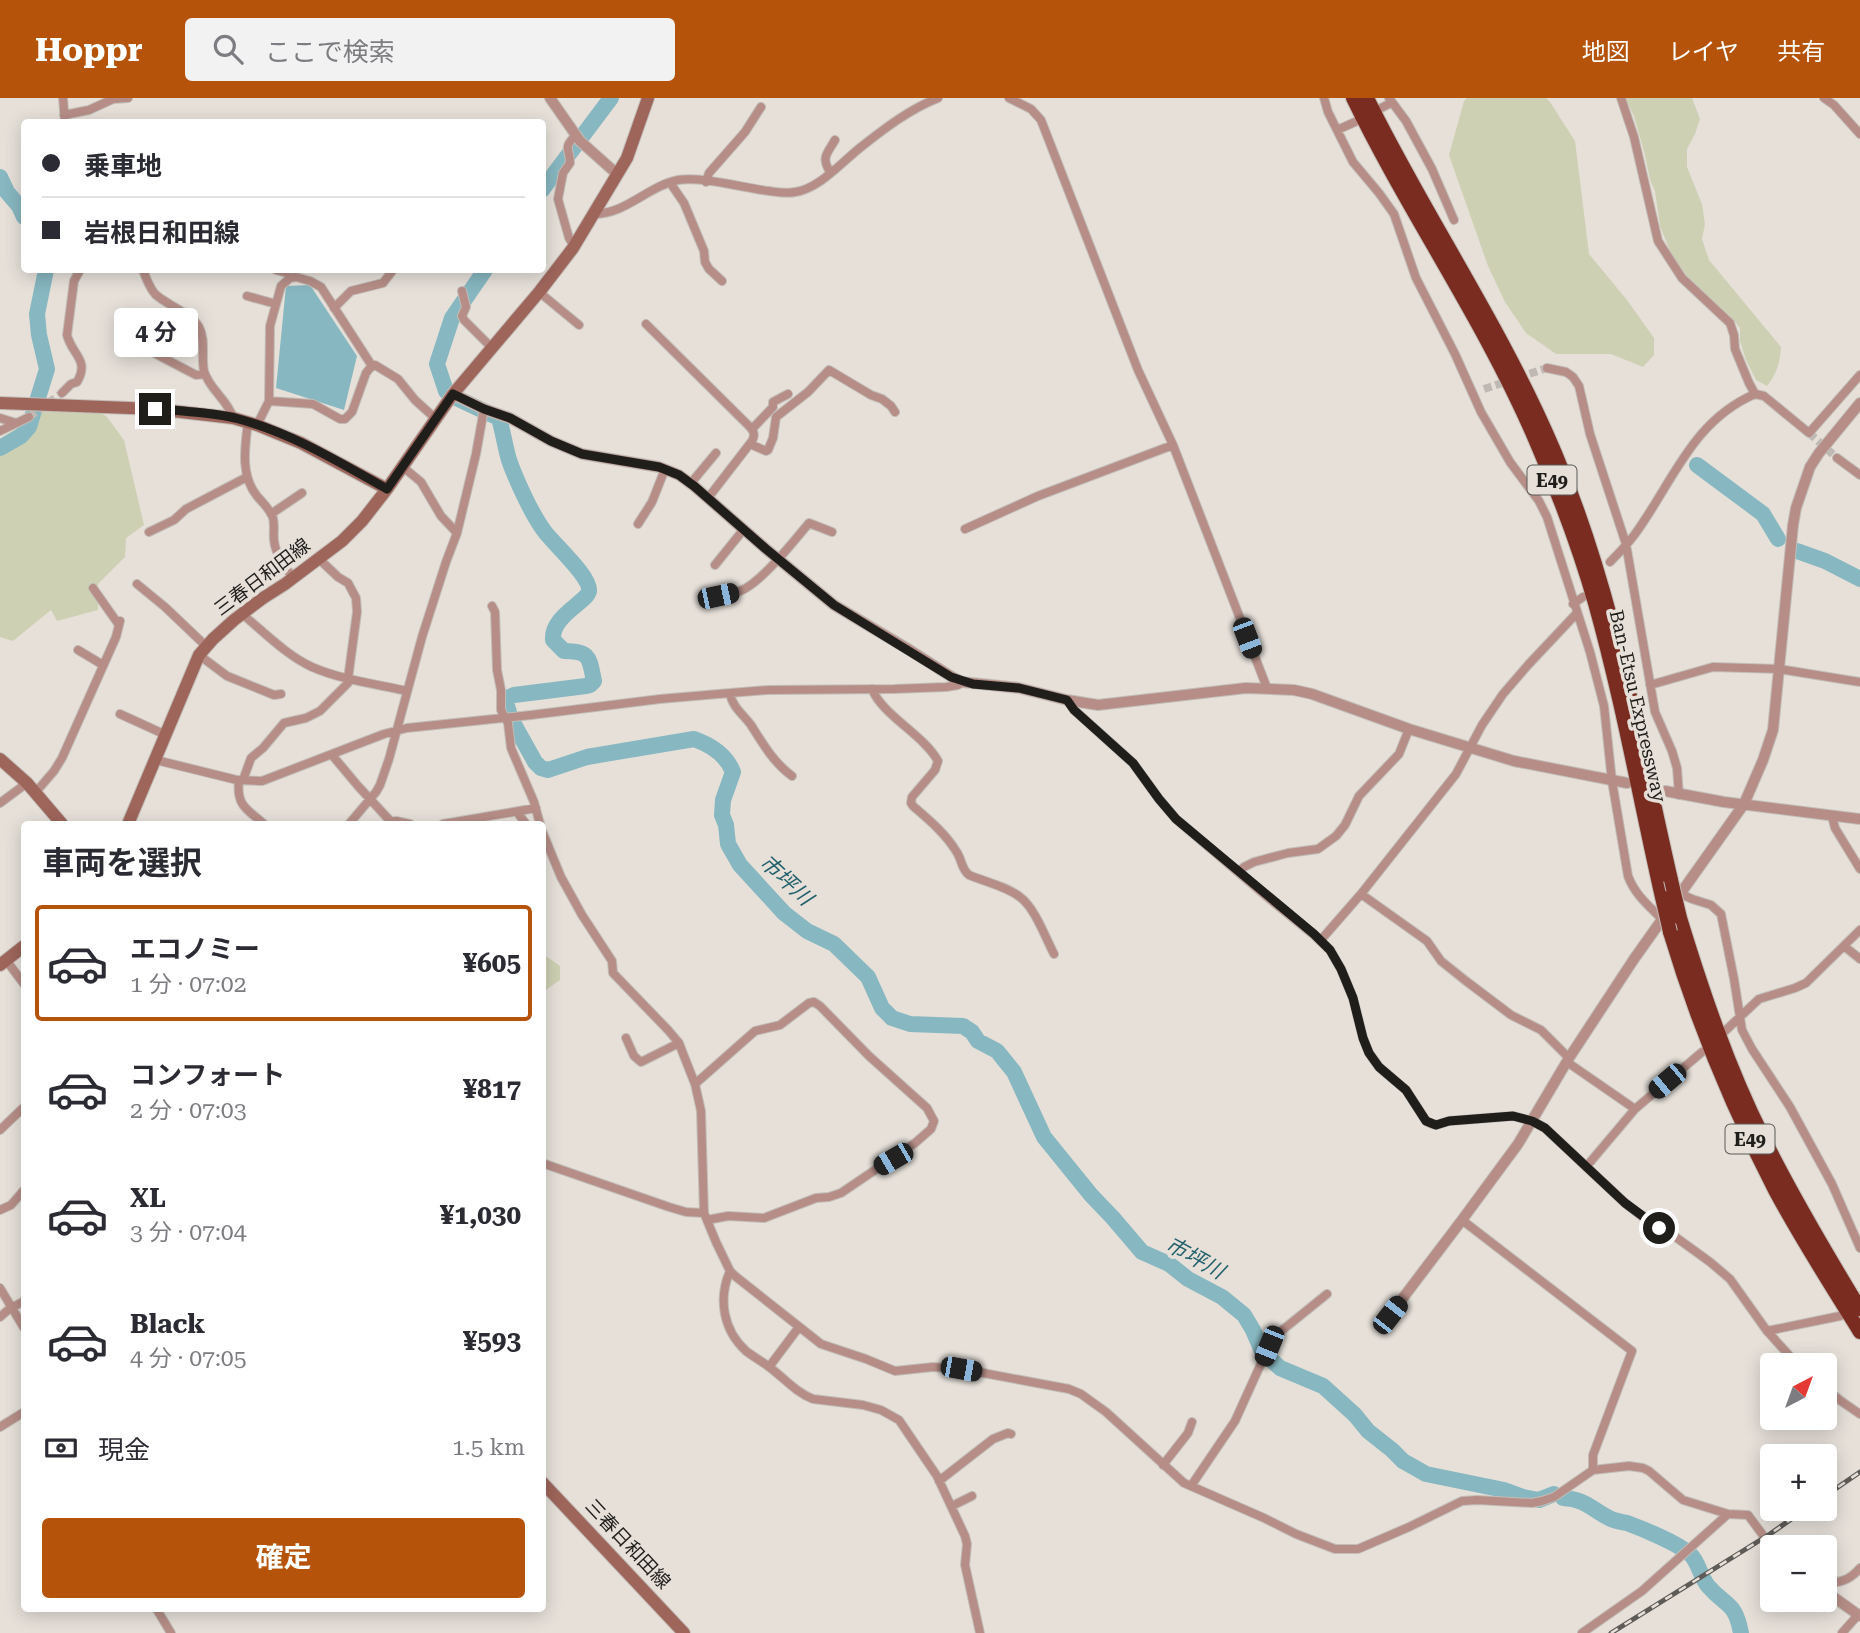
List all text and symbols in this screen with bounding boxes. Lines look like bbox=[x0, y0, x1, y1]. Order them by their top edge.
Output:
search box bbox=[185, 18, 675, 81]
text: Hoppr bbox=[35, 30, 143, 69]
icon: search bbox=[209, 30, 247, 68]
text: ここで検索 bbox=[265, 37, 395, 67]
text: 地図 bbox=[1582, 38, 1630, 66]
text: レイヤ bbox=[1668, 38, 1739, 66]
text: 共有 bbox=[1777, 38, 1825, 66]
text: 乗車地 bbox=[84, 151, 162, 181]
text: 岩根日和田線 bbox=[84, 218, 240, 248]
callout: 4 分 bbox=[113, 308, 197, 356]
text: 4 分 bbox=[135, 319, 177, 346]
route end bbox=[139, 393, 171, 425]
road number: E49 bbox=[1528, 466, 1576, 494]
street label: 三春日和田線 bbox=[210, 534, 314, 620]
car bbox=[696, 581, 741, 611]
street label: Ban-Etsu Expressway bbox=[1605, 608, 1671, 805]
car bbox=[1230, 615, 1265, 661]
text: 車両を選択 bbox=[42, 844, 202, 882]
water label: 市坪川 bbox=[755, 850, 819, 912]
icon: car bbox=[46, 932, 109, 995]
text: エコノミー bbox=[130, 934, 260, 964]
text: ¥605 bbox=[463, 948, 521, 978]
text: 1 分 · 07:02 bbox=[130, 971, 247, 998]
icon: car bbox=[46, 1058, 109, 1121]
car bbox=[1645, 1059, 1690, 1103]
text: コンフォート bbox=[130, 1060, 285, 1090]
text: ¥817 bbox=[463, 1074, 521, 1104]
text: 2 分 · 07:03 bbox=[130, 1097, 247, 1124]
road number: E49 bbox=[1726, 1124, 1774, 1154]
car bbox=[870, 1139, 917, 1179]
text: XL bbox=[130, 1183, 166, 1213]
icon: car bbox=[46, 1184, 109, 1247]
text: ¥1,030 bbox=[440, 1200, 521, 1230]
route start bbox=[1643, 1212, 1675, 1244]
text: 3 分 · 07:04 bbox=[130, 1219, 247, 1246]
water label: 市坪川 bbox=[1162, 1232, 1230, 1285]
car bbox=[1369, 1292, 1412, 1338]
text: Black bbox=[130, 1309, 205, 1339]
icon: car bbox=[46, 1310, 109, 1373]
car bbox=[1252, 1323, 1287, 1369]
text: ¥593 bbox=[463, 1326, 521, 1356]
text: 4 分 · 07:05 bbox=[130, 1345, 247, 1372]
north arrow bbox=[1760, 1353, 1838, 1430]
map controls bbox=[1760, 1353, 1837, 1612]
car bbox=[939, 1355, 984, 1383]
icon: cash bbox=[42, 1429, 80, 1467]
text: 1.5 km bbox=[452, 1434, 525, 1461]
text: 現金 bbox=[98, 1435, 150, 1465]
button: + bbox=[1760, 1444, 1837, 1521]
street label: 三春日和田線 bbox=[581, 1494, 675, 1594]
button: 確定 bbox=[42, 1518, 525, 1598]
button: − bbox=[1760, 1535, 1837, 1612]

